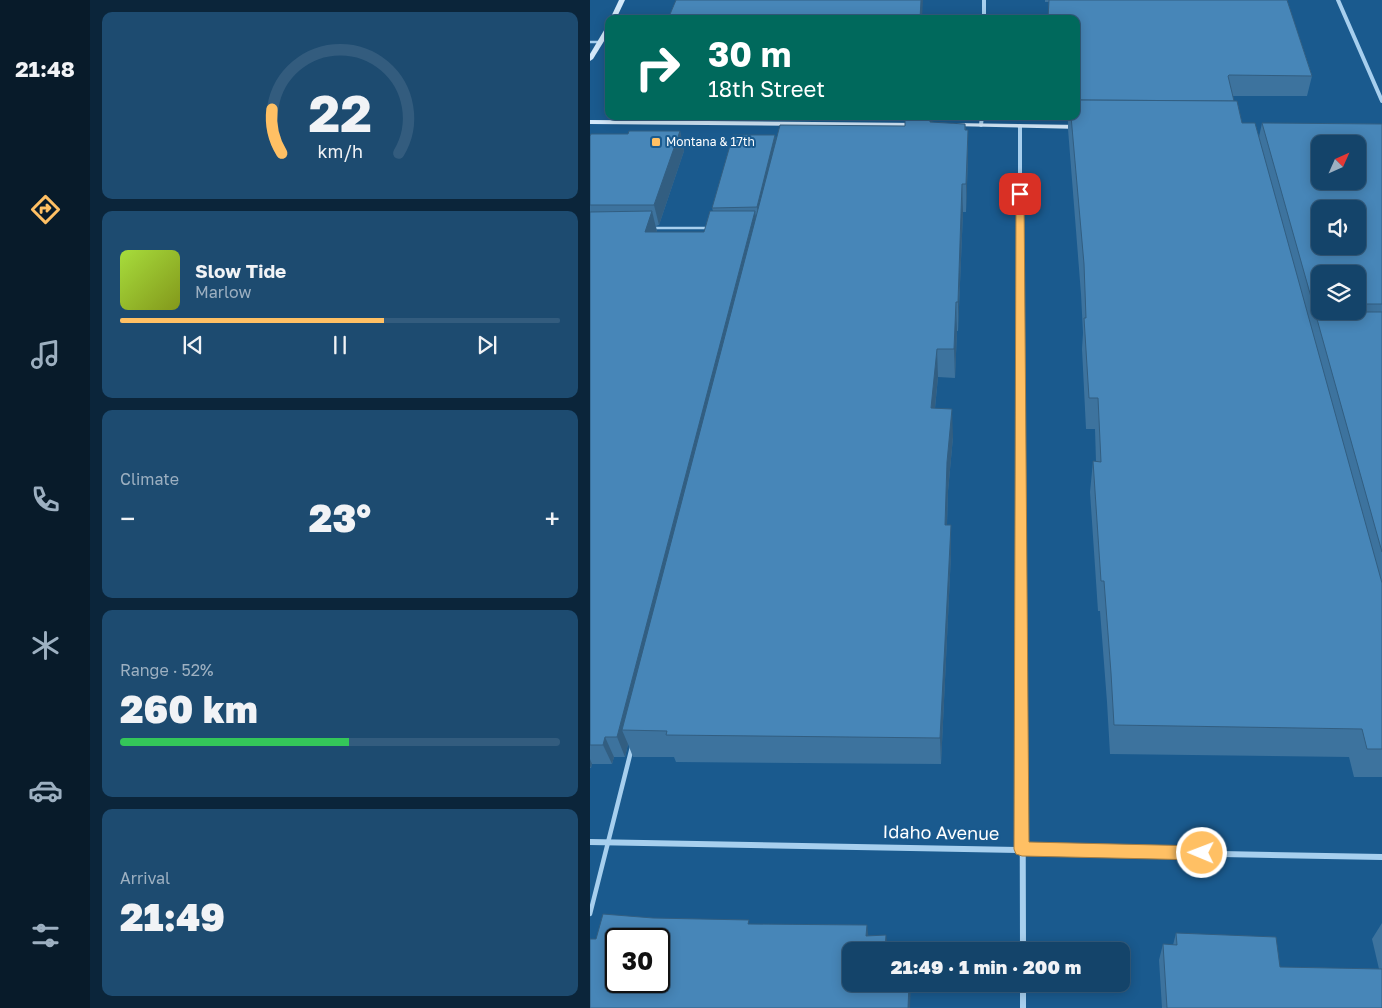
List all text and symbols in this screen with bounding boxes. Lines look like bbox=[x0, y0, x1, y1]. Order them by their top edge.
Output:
text: 30 m bbox=[708, 33, 791, 75]
icon: right bbox=[625, 35, 690, 100]
text: 21:48 bbox=[15, 55, 75, 82]
text: 18th Street bbox=[708, 75, 825, 102]
text: 22 bbox=[308, 81, 372, 143]
place label: Montana & 17th bbox=[666, 134, 755, 149]
north arrow bbox=[1311, 135, 1366, 190]
map controls bbox=[1311, 135, 1366, 320]
marker: Montana & 17th bbox=[650, 136, 662, 148]
text: km/h bbox=[317, 140, 363, 162]
pin bbox=[999, 173, 1041, 215]
icon: arrive bbox=[1006, 180, 1034, 208]
icon: directions bbox=[28, 192, 63, 227]
button: sound bbox=[1311, 200, 1366, 255]
text: Slow Tide bbox=[195, 259, 286, 282]
button: layers bbox=[1311, 265, 1366, 320]
text: Marlow bbox=[195, 282, 251, 302]
icon: previous bbox=[179, 331, 207, 359]
icon: pause bbox=[326, 331, 354, 359]
icon: next bbox=[473, 331, 501, 359]
icon: music bbox=[28, 337, 63, 372]
text: Climate bbox=[120, 469, 179, 489]
icon: phone bbox=[28, 482, 63, 517]
text: 23° bbox=[309, 495, 371, 540]
text: − bbox=[120, 502, 135, 535]
text: + bbox=[545, 502, 560, 535]
icon: climate bbox=[28, 628, 63, 663]
text: Range · 52% bbox=[120, 660, 214, 680]
text: 260 km bbox=[120, 686, 258, 731]
icon: car bbox=[28, 773, 63, 808]
street label: Idaho Avenue bbox=[882, 820, 1000, 844]
position arrow bbox=[1175, 826, 1227, 878]
text: Arrival bbox=[120, 868, 170, 888]
text: 21:49 bbox=[120, 894, 225, 939]
icon: filters bbox=[28, 918, 63, 953]
speed limit sign: 30 bbox=[605, 928, 670, 993]
text: 21:49 · 1 min · 200 m bbox=[891, 955, 1081, 978]

